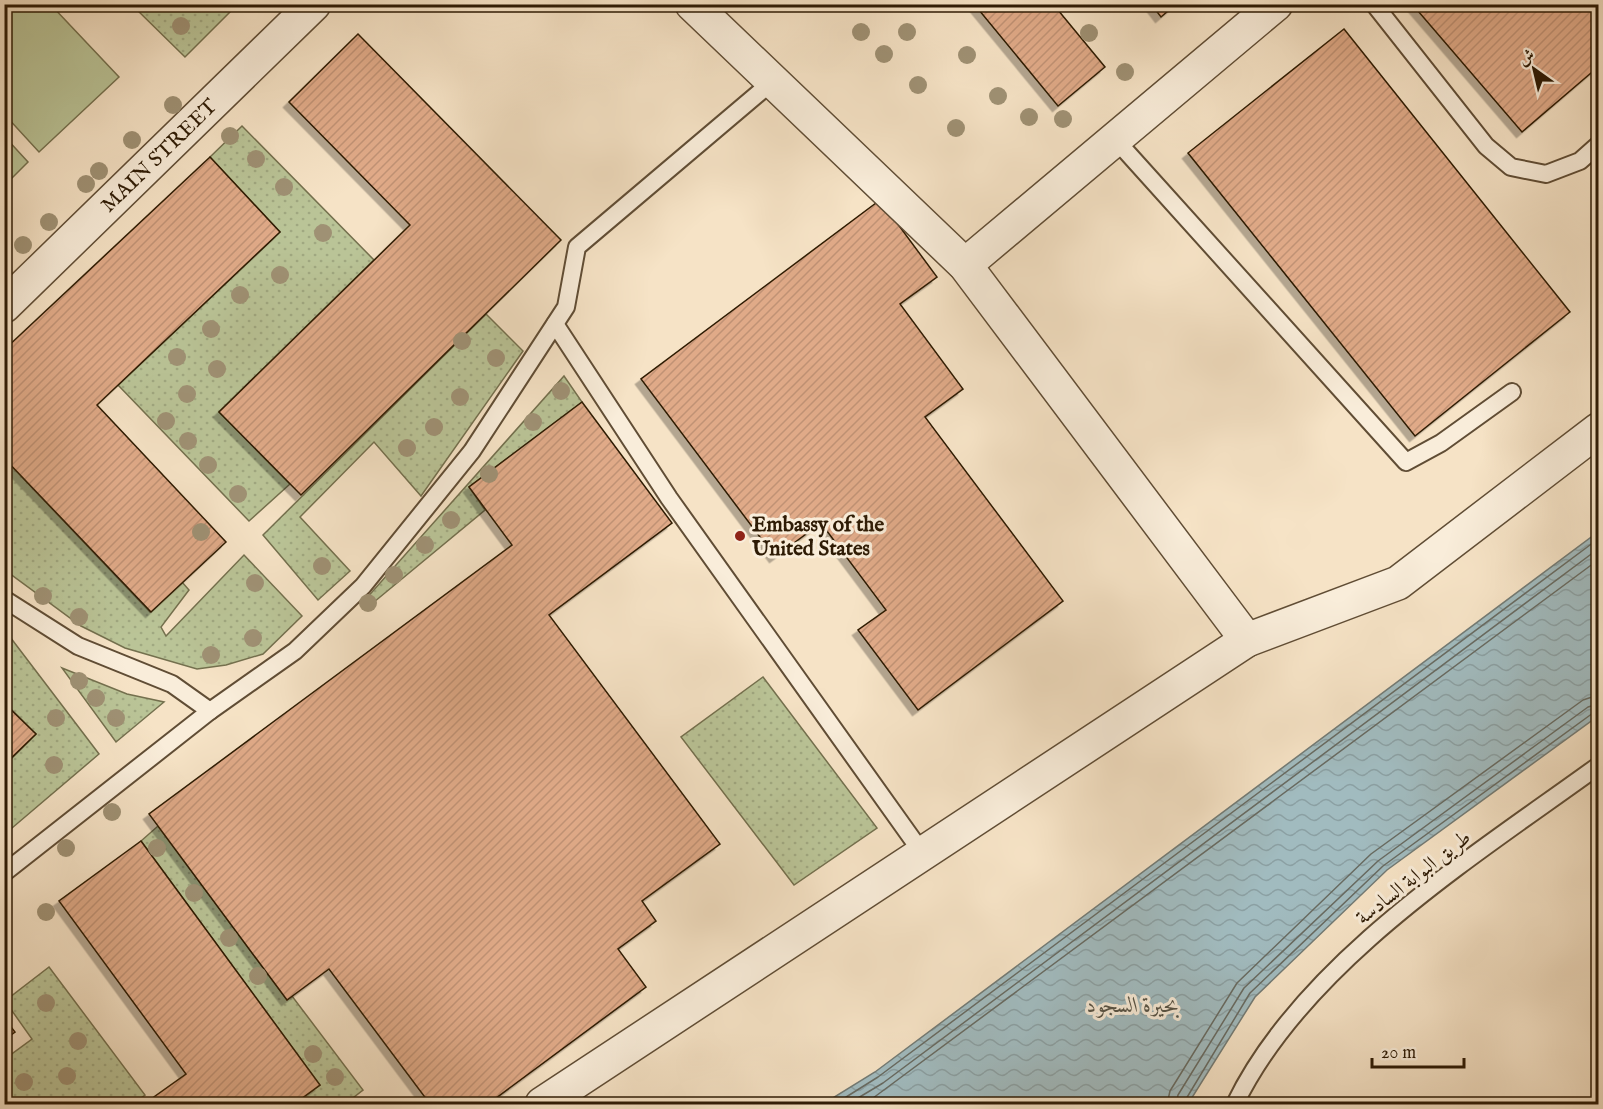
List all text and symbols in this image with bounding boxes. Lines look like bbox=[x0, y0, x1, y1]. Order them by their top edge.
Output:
north arrow bbox=[1504, 39, 1564, 99]
text: ش bbox=[1515, 45, 1539, 71]
street label: MAIN STREET bbox=[96, 93, 224, 219]
place label: Embassy of the United States bbox=[751, 512, 884, 563]
marker: Embassy of the United States bbox=[733, 529, 747, 543]
street label: طريق البوابة السادسة bbox=[1351, 825, 1477, 932]
water label: بحيرة السجود bbox=[1086, 992, 1180, 1020]
scale bar bbox=[1372, 1031, 1464, 1069]
text: 20 m bbox=[1381, 1042, 1416, 1065]

